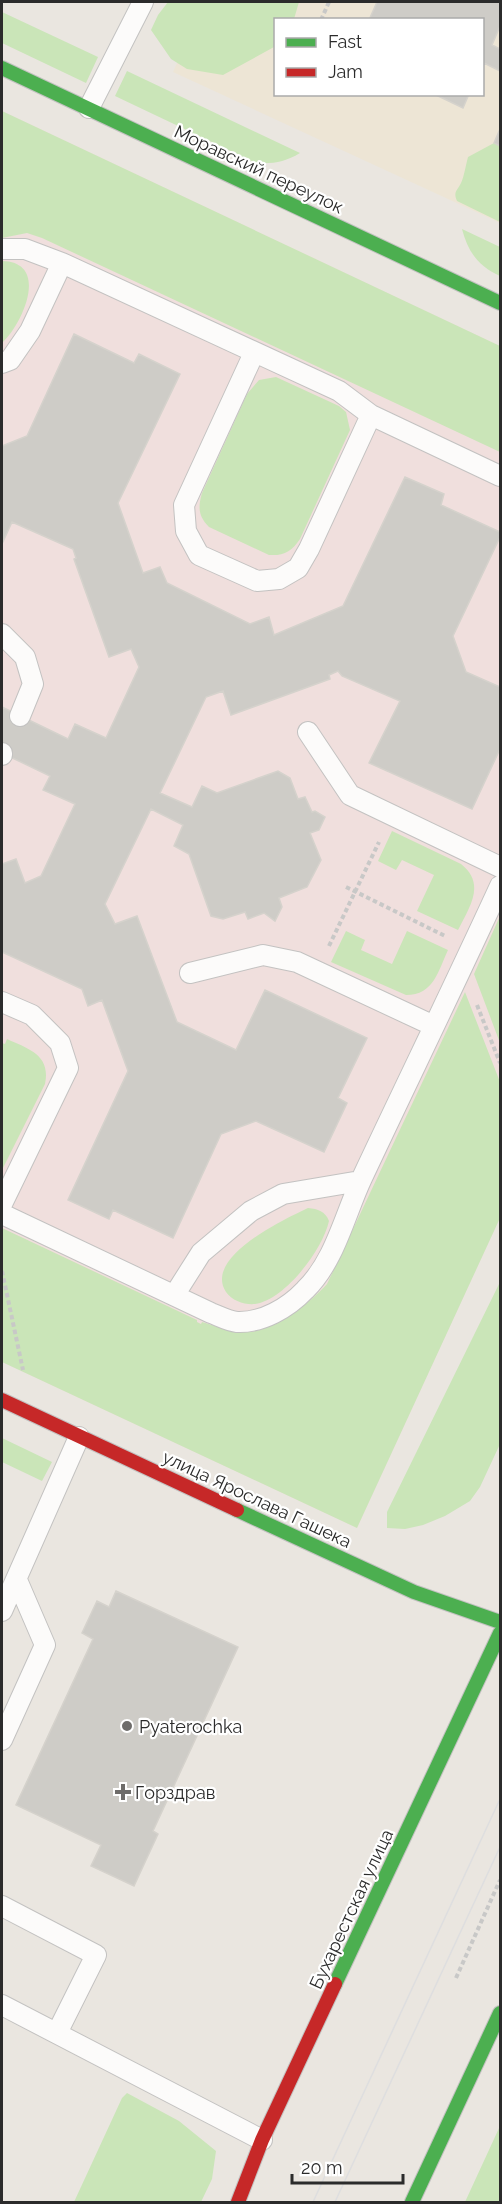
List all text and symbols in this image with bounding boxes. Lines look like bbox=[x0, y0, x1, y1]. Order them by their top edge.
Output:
legend bbox=[274, 18, 484, 96]
text: Fast bbox=[328, 31, 362, 52]
text: Jam bbox=[328, 61, 363, 82]
street label: Моравский переулок bbox=[171, 121, 347, 217]
street label: улица Ярослава Гашека bbox=[159, 1446, 355, 1552]
place label: Pyaterochka bbox=[139, 1716, 242, 1737]
marker: Pyaterochka bbox=[120, 1719, 134, 1733]
place label: Горздрав bbox=[135, 1782, 215, 1803]
marker: Горздрав bbox=[116, 1785, 130, 1799]
street label: Бухарестская улица bbox=[305, 1826, 397, 1992]
scale bar bbox=[292, 2147, 403, 2185]
text: 20 m bbox=[301, 2157, 343, 2178]

